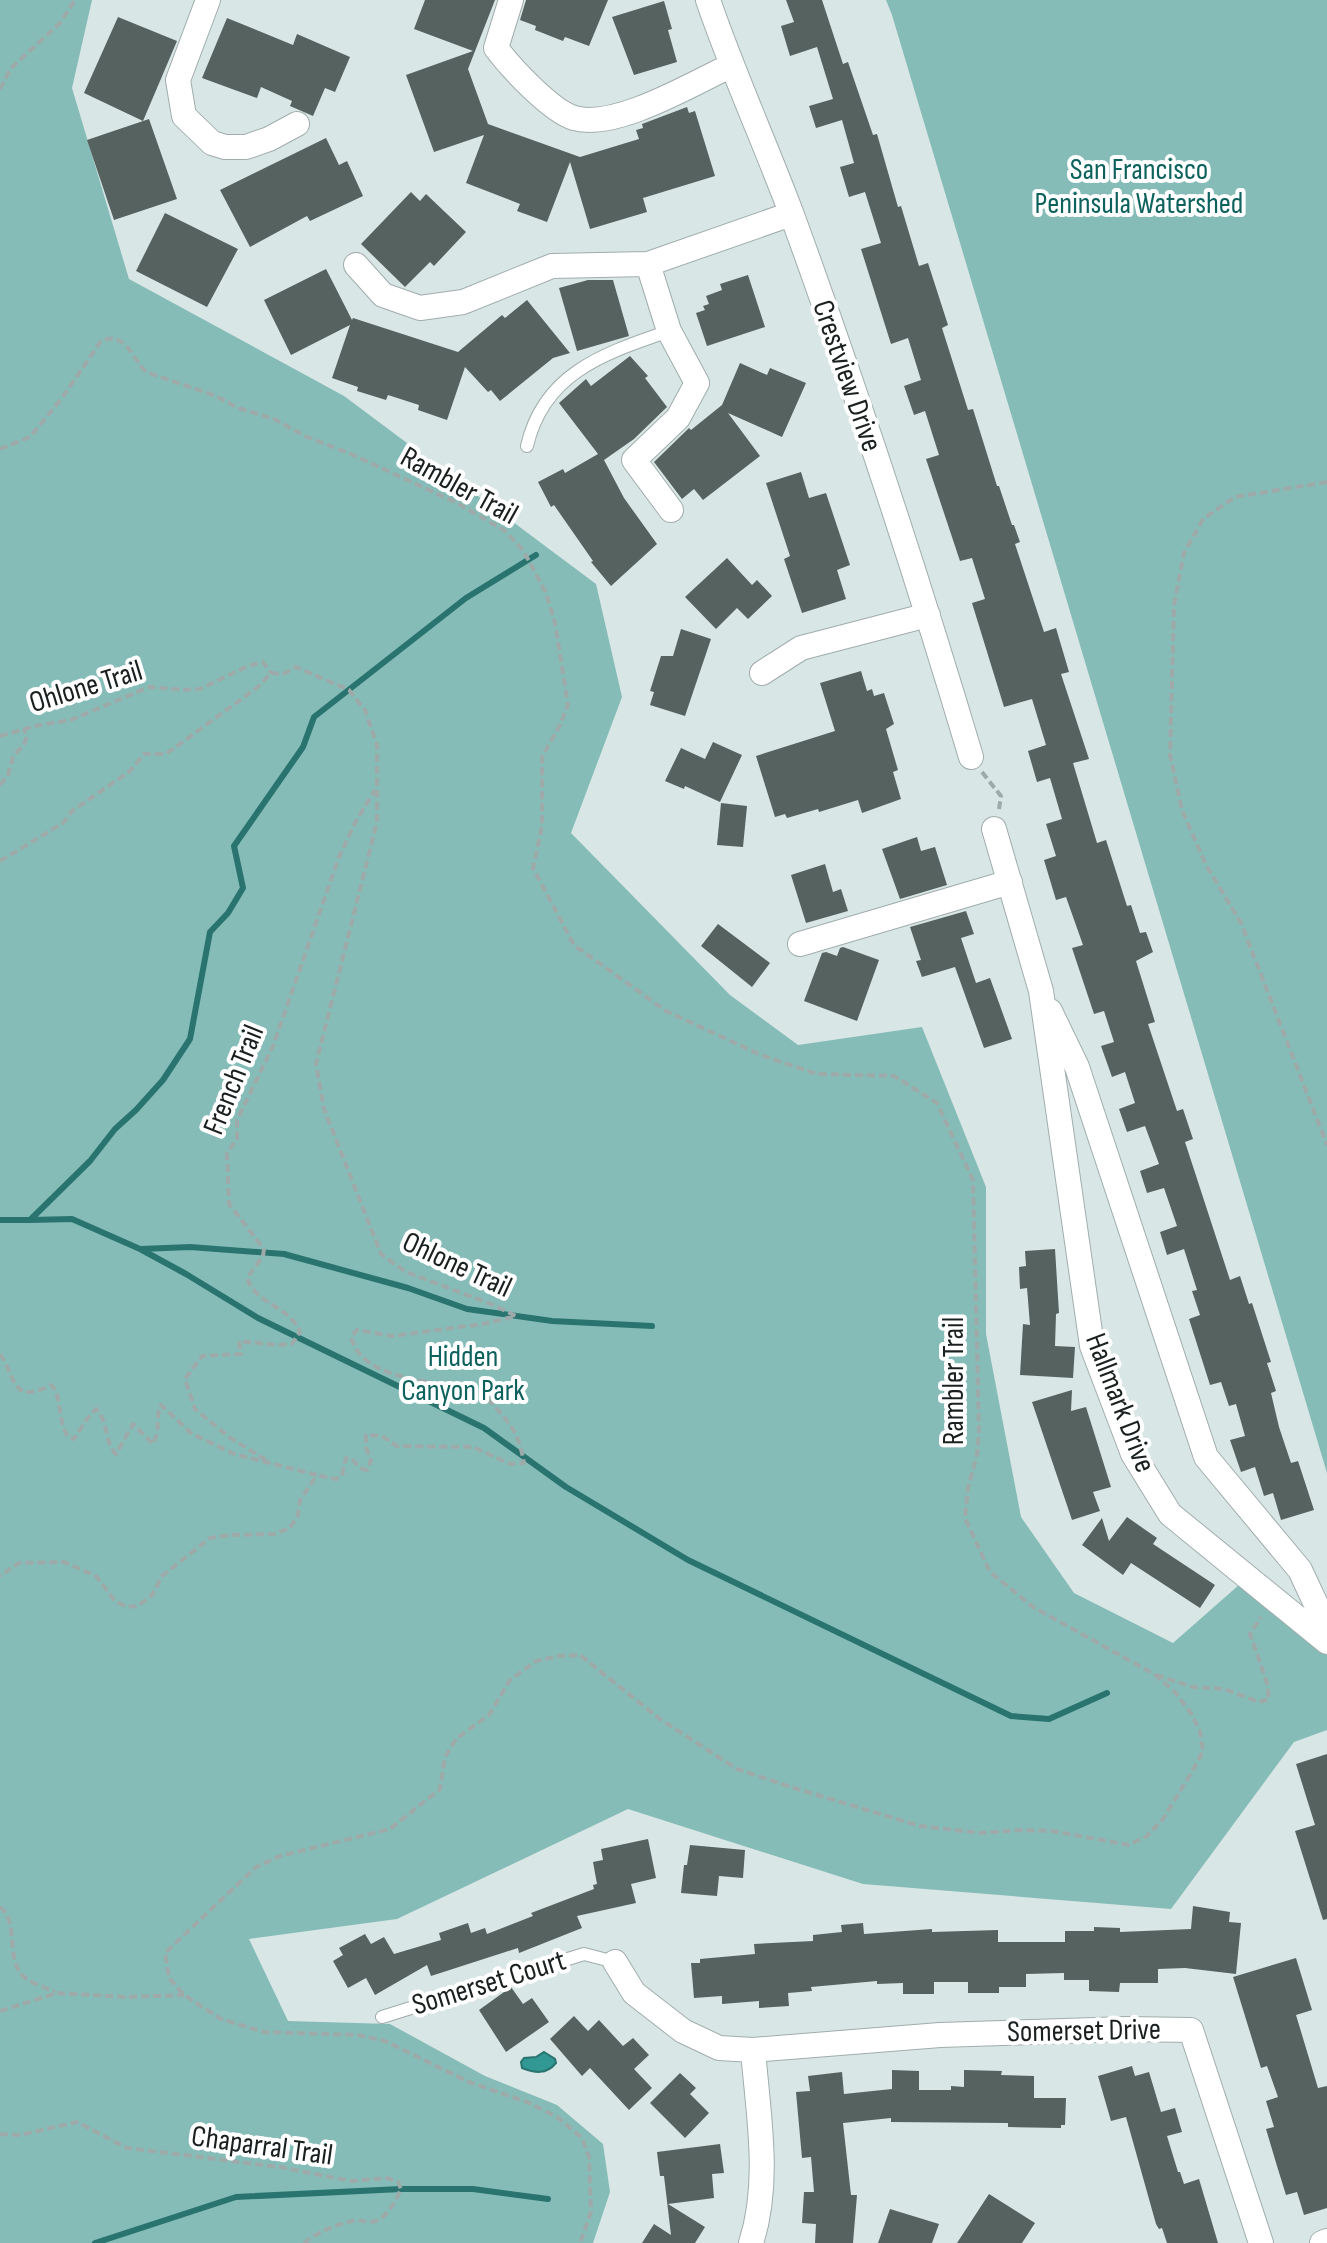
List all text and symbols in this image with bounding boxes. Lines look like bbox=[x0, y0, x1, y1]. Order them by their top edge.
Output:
park label: San Francisco Peninsula Watershed bbox=[1035, 152, 1243, 222]
street label: Crestview Drive bbox=[804, 296, 890, 456]
street label: Rambler Trail bbox=[394, 439, 524, 533]
street label: Ohlone Trail bbox=[25, 653, 147, 721]
street label: French Trail bbox=[196, 1020, 272, 1140]
street label: Ohlone Trail bbox=[397, 1224, 517, 1306]
street label: Rambler Trail bbox=[936, 1317, 972, 1445]
street label: Hallmark Drive bbox=[1077, 1328, 1163, 1478]
park label: Hidden Canyon Park bbox=[401, 1339, 525, 1409]
street label: Somerset Court bbox=[408, 1943, 570, 2023]
street label: Somerset Drive bbox=[1007, 2012, 1161, 2050]
street label: Chaparral Trail bbox=[189, 2118, 335, 2174]

